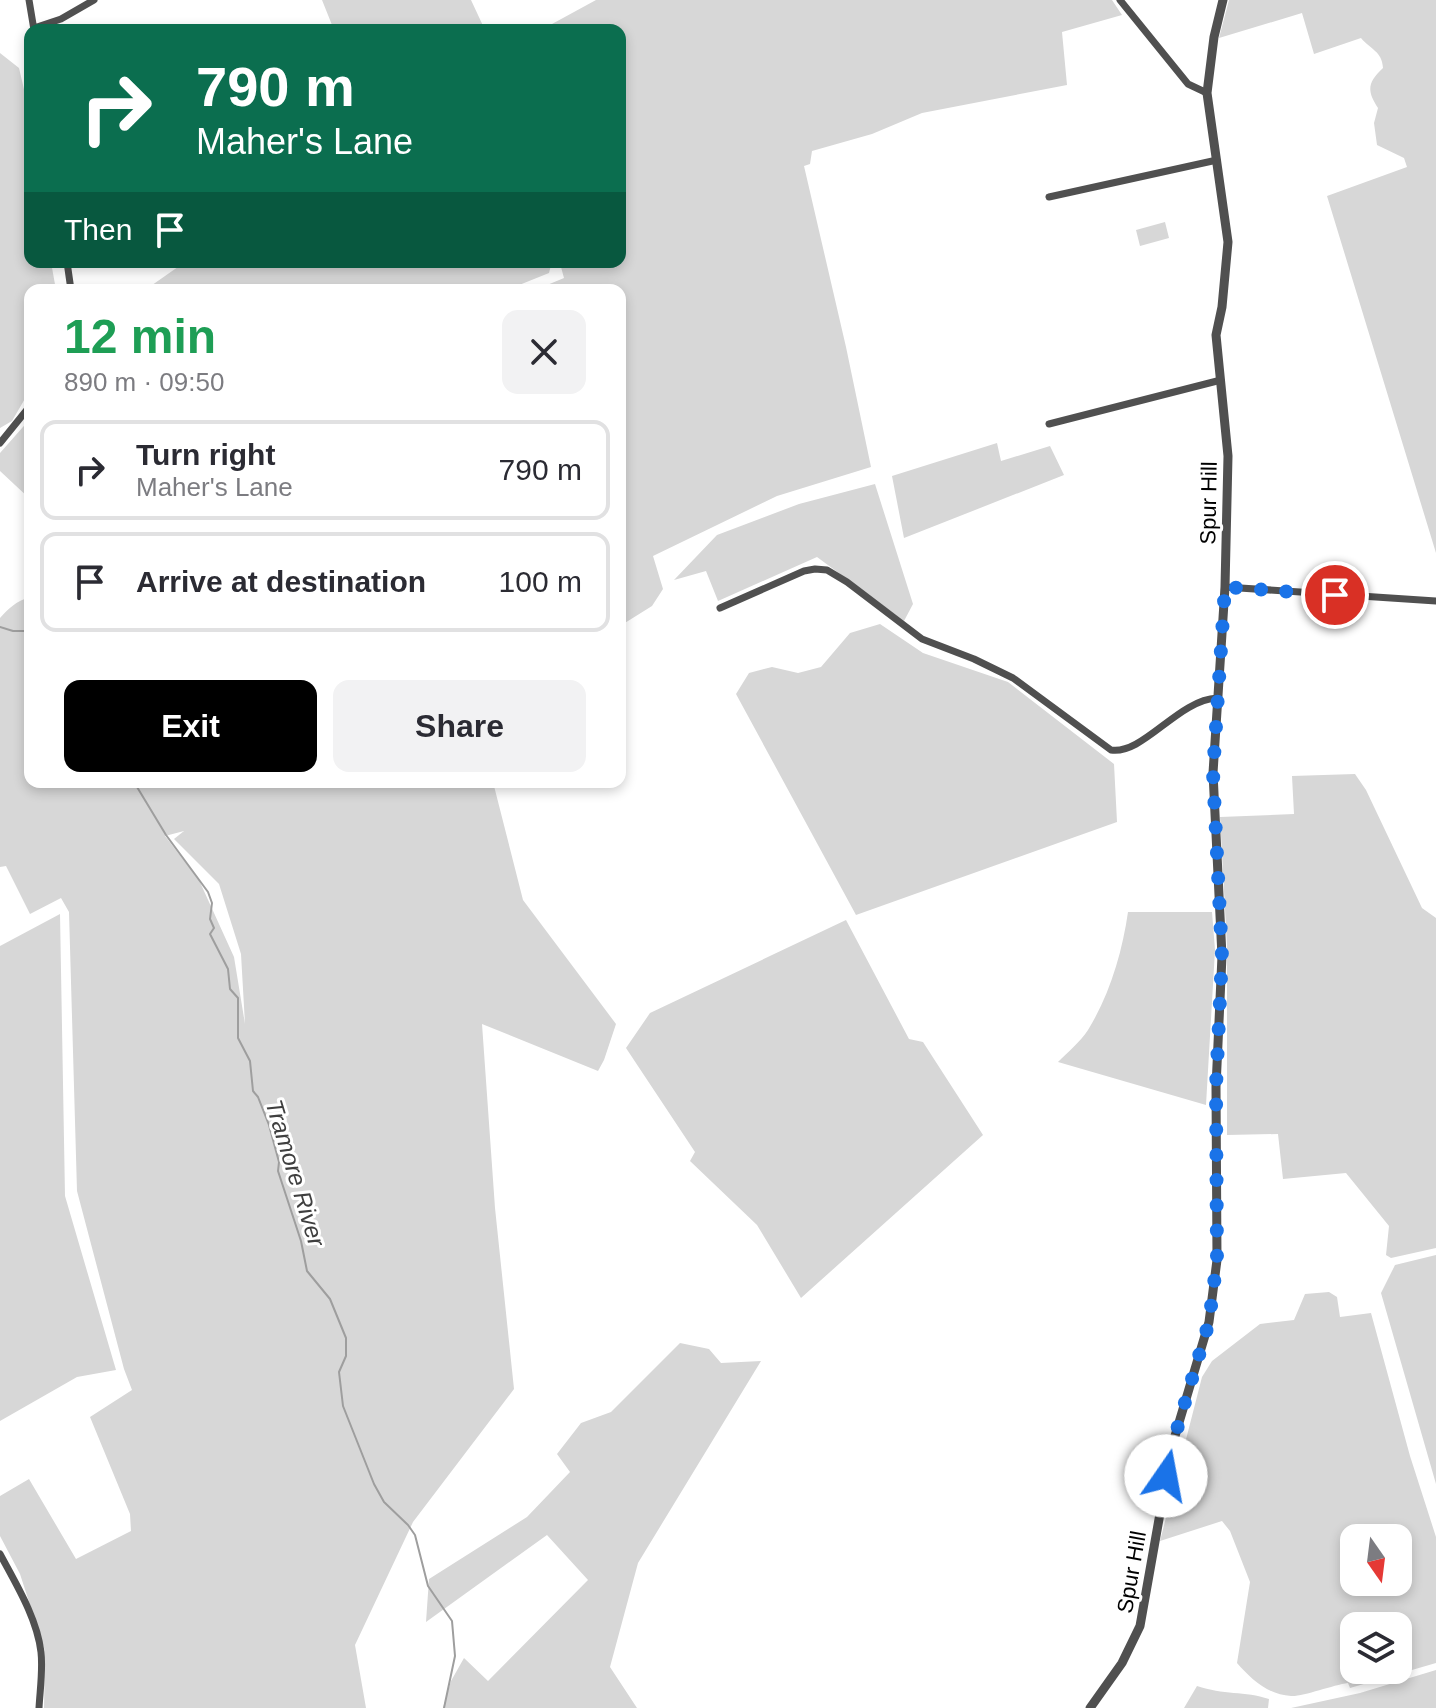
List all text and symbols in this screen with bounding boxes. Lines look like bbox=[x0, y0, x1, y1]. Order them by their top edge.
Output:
text: 790 m bbox=[196, 55, 355, 118]
icon: right bbox=[64, 56, 168, 160]
text: Maher's Lane bbox=[196, 121, 413, 162]
icon: arrive bbox=[148, 208, 192, 252]
text: Then bbox=[64, 213, 132, 246]
text: 12 min bbox=[64, 310, 216, 363]
button: close bbox=[502, 310, 586, 394]
text: 890 m · 09:50 bbox=[64, 367, 224, 397]
text: Turn right bbox=[136, 438, 275, 471]
icon: right bbox=[68, 448, 112, 492]
text: 790 m bbox=[499, 453, 582, 486]
street label: Spur Hill bbox=[1195, 461, 1222, 545]
text: Maher's Lane bbox=[136, 472, 293, 502]
icon: arrive bbox=[68, 560, 112, 604]
pin bbox=[1301, 561, 1369, 629]
text: Arrive at destination bbox=[136, 565, 426, 598]
text: 100 m bbox=[499, 565, 582, 598]
icon: arrive bbox=[1313, 573, 1357, 617]
button: Exit bbox=[64, 680, 317, 772]
button: Share bbox=[333, 680, 586, 772]
water label: Tramore River bbox=[260, 1096, 331, 1250]
position arrow bbox=[1124, 1434, 1208, 1518]
north arrow bbox=[1340, 1524, 1412, 1596]
map controls bbox=[1340, 1524, 1412, 1684]
street label: Spur Hill bbox=[1112, 1529, 1151, 1615]
button: layers bbox=[1340, 1612, 1412, 1684]

